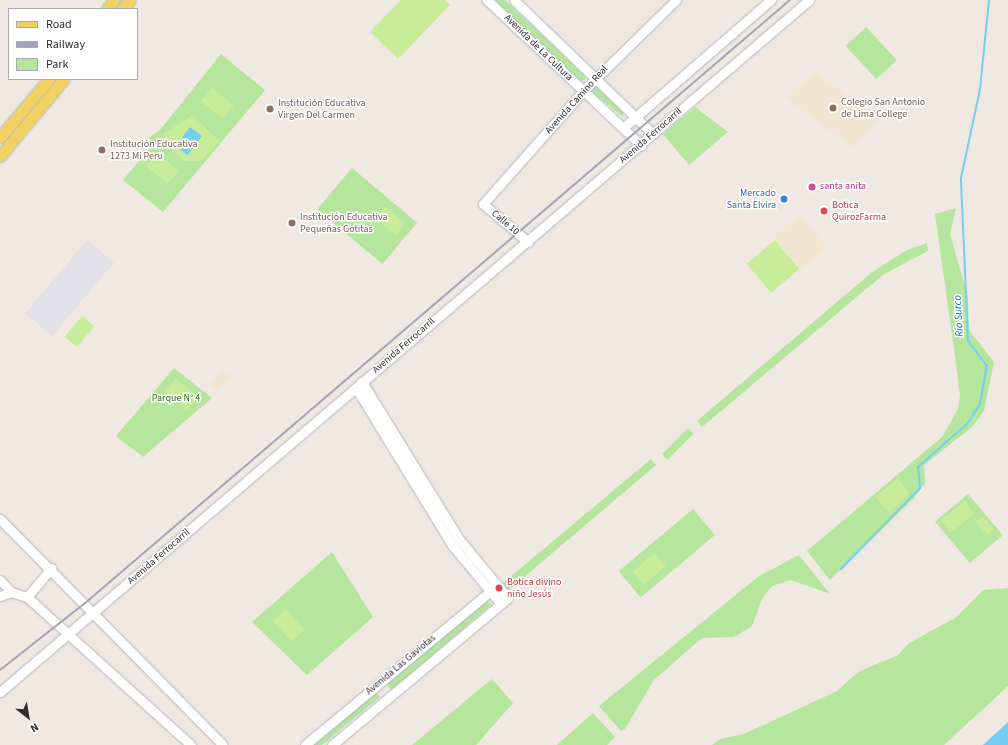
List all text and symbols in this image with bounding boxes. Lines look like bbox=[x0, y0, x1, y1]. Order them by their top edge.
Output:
legend bbox=[8, 8, 138, 80]
street label: Avenida de La Cultura bbox=[501, 12, 575, 84]
text: Road bbox=[46, 16, 72, 33]
text: Railway bbox=[46, 36, 85, 53]
text: Park bbox=[46, 56, 68, 73]
street label: Avenida Camino Real bbox=[543, 63, 611, 137]
place label: Colegio San Antonio de Lima College bbox=[841, 96, 925, 120]
place label: Institución Educativa Virgen Del Carmen bbox=[278, 97, 366, 120]
marker: Colegio San Antonio de Lima College bbox=[828, 103, 838, 113]
marker: Institución Educativa Virgen Del Carmen bbox=[265, 104, 275, 114]
street label: Avenida Ferrocarril bbox=[617, 106, 685, 166]
place label: Institución Educativa 1273 Mi Peru bbox=[110, 138, 198, 162]
marker: Institución Educativa 1273 Mi Peru bbox=[97, 145, 107, 155]
place label: santa anita bbox=[820, 181, 866, 193]
marker: santa anita bbox=[807, 182, 817, 192]
place label: Mercado Santa Elvira bbox=[727, 187, 776, 210]
marker: Mercado Santa Elvira bbox=[779, 194, 789, 204]
place label: Botica QuirozFarma bbox=[832, 199, 886, 222]
marker: Botica QuirozFarma bbox=[819, 206, 829, 216]
street label: Calle 10 bbox=[489, 208, 521, 238]
place label: Institución Educativa Pequeñas Gotitas bbox=[300, 211, 388, 234]
marker: Institución Educativa Pequeñas Gotitas bbox=[287, 218, 297, 228]
water label: Río Surco bbox=[951, 295, 967, 337]
street label: Avenida Ferrocarril bbox=[370, 316, 438, 376]
park label: Parque N° 4 bbox=[152, 393, 200, 405]
street label: Avenida Ferrocarril bbox=[125, 527, 193, 587]
place label: Botica divino niño Jesús bbox=[507, 576, 561, 600]
marker: Botica divino niño Jesús bbox=[494, 583, 504, 593]
street label: Avenida Las Gaviotas bbox=[364, 632, 438, 698]
north arrow bbox=[8, 697, 48, 737]
text: N bbox=[27, 719, 41, 736]

